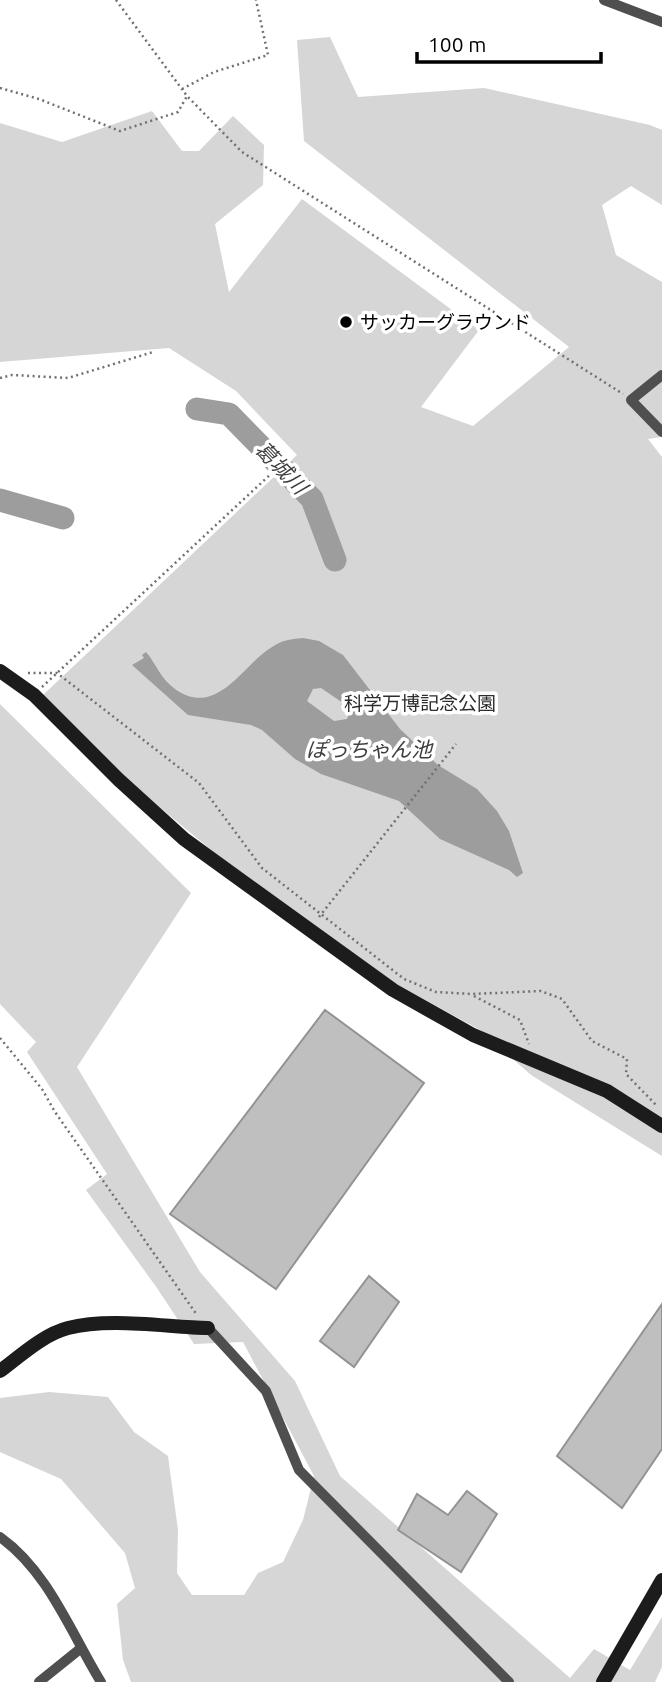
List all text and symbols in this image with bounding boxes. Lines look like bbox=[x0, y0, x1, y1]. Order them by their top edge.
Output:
scale bar bbox=[417, 21, 601, 65]
text: 100 m bbox=[428, 32, 486, 56]
place label: サッカーグラウンド bbox=[360, 311, 531, 333]
marker: サッカーグラウンド bbox=[338, 314, 354, 330]
water label: 葛城川 bbox=[251, 436, 314, 500]
park label: 科学万博記念公園 bbox=[344, 692, 496, 714]
water label: ぽっちゃん池 bbox=[306, 737, 434, 761]

